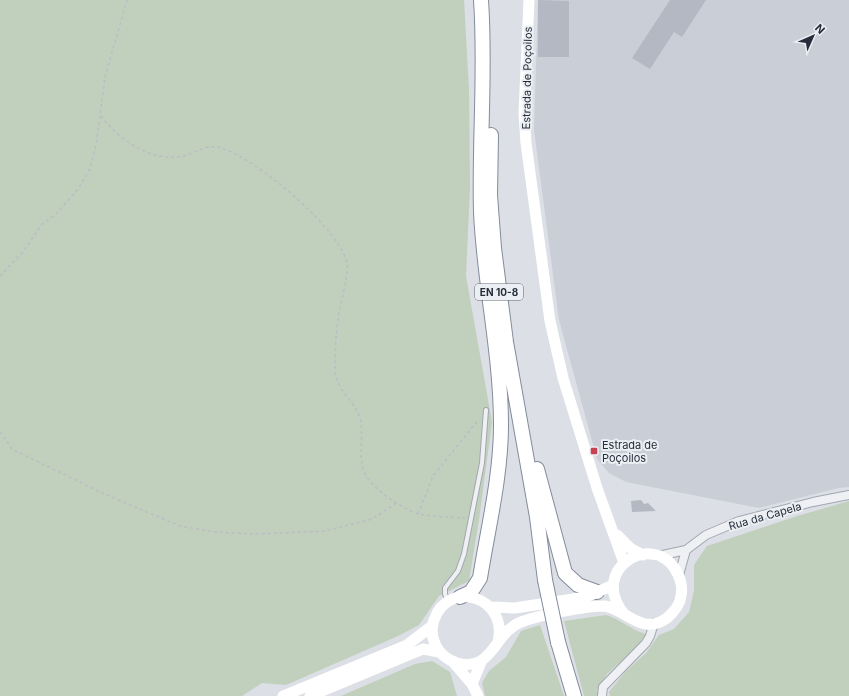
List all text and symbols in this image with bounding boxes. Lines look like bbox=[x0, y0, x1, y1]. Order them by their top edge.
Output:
north arrow bbox=[793, 16, 833, 56]
text: N bbox=[812, 21, 828, 37]
street label: Estrada de Poçoilos bbox=[519, 26, 535, 129]
road number: EN 10-8 bbox=[475, 284, 523, 300]
place label: Estrada de Poçoilos bbox=[602, 438, 658, 465]
marker: Estrada de Poçoilos bbox=[589, 446, 599, 456]
street label: Rua da Capela bbox=[727, 499, 803, 533]

